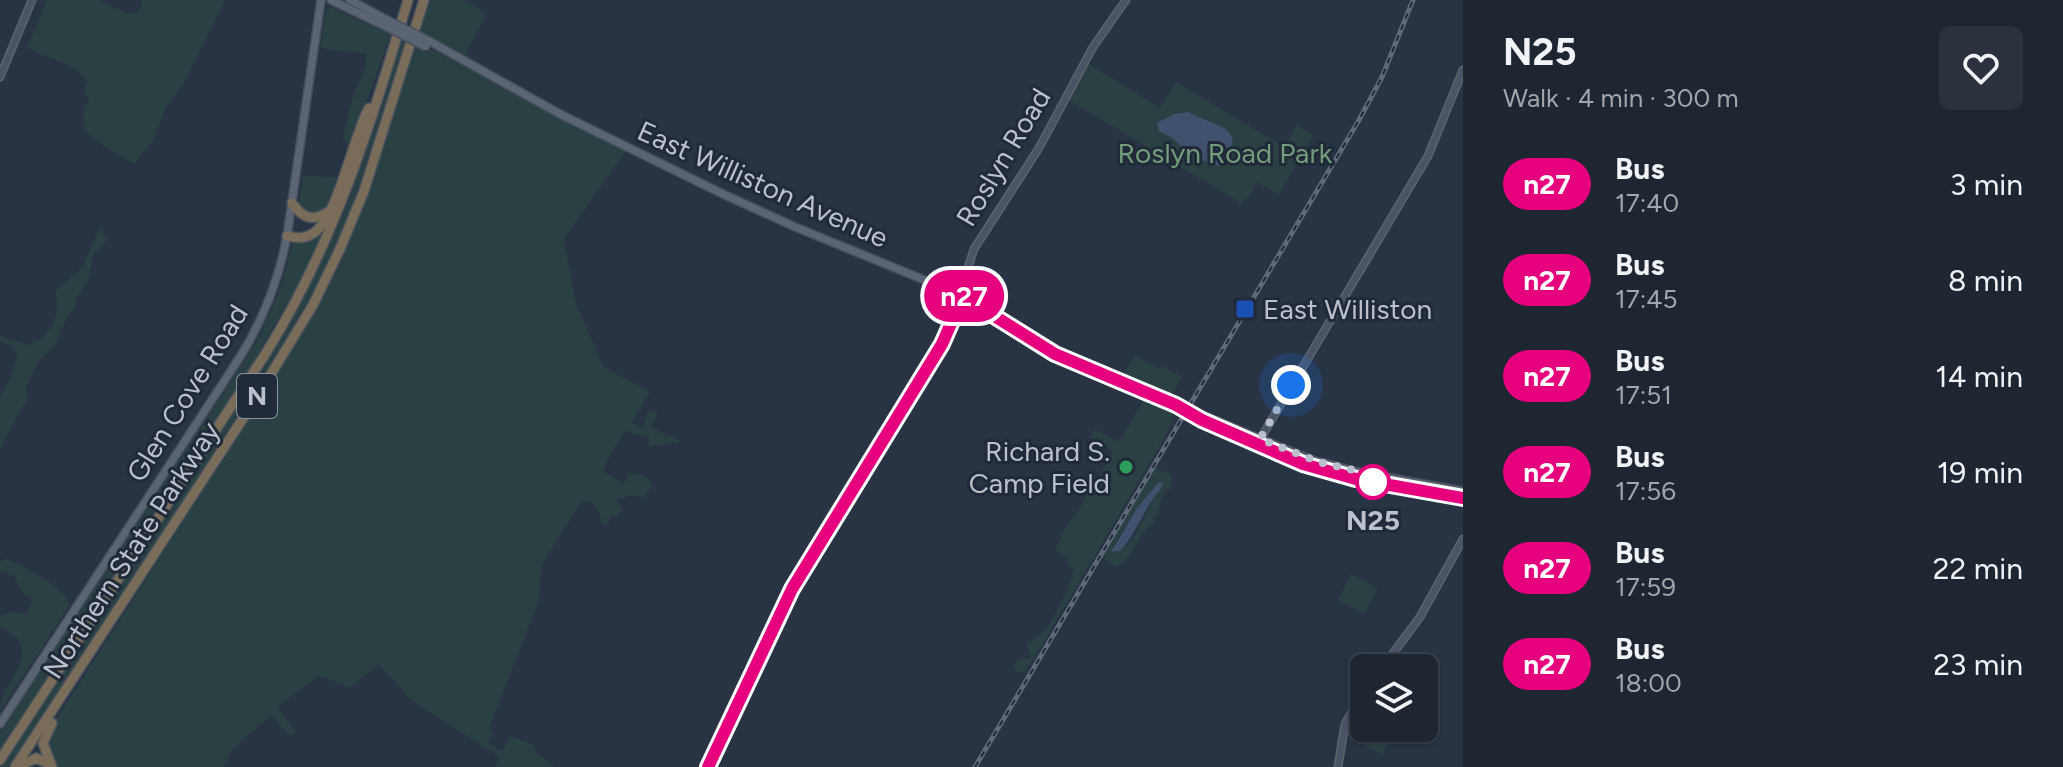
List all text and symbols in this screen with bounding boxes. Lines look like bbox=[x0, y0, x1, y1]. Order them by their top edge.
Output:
button: heart bbox=[1939, 26, 2023, 110]
text: N25 bbox=[1503, 29, 1576, 75]
street label: Roslyn Road bbox=[949, 82, 1057, 232]
text: Walk · 4 min · 300 m bbox=[1503, 82, 1739, 114]
street label: East Williston Avenue bbox=[632, 113, 894, 255]
park label: Roslyn Road Park bbox=[1118, 136, 1333, 170]
text: Bus bbox=[1615, 150, 1664, 187]
text: 3 min bbox=[1950, 166, 2023, 203]
text: n27 bbox=[1523, 167, 1571, 201]
text: 17:40 bbox=[1615, 187, 1679, 219]
text: Bus bbox=[1615, 246, 1664, 283]
text: 8 min bbox=[1948, 262, 2023, 299]
text: n27 bbox=[1523, 263, 1571, 297]
line badge: n27 bbox=[918, 270, 1010, 322]
text: n27 bbox=[940, 279, 988, 313]
text: 17:45 bbox=[1615, 283, 1677, 315]
place label: East Williston bbox=[1263, 292, 1432, 326]
street label: Glen Cove Road bbox=[119, 298, 255, 488]
marker: East Williston bbox=[1234, 298, 1256, 320]
text: Bus bbox=[1615, 342, 1664, 379]
text: 14 min bbox=[1935, 358, 2023, 395]
text: n27 bbox=[1523, 359, 1571, 393]
your location bbox=[1271, 365, 1311, 405]
road number: N bbox=[237, 374, 277, 418]
text: 17:51 bbox=[1615, 379, 1672, 411]
street label: Northern State Parkway bbox=[35, 415, 227, 685]
place label: Richard S. Camp Field bbox=[969, 434, 1110, 500]
text: Bus bbox=[1615, 438, 1664, 475]
text: 19 min bbox=[1937, 454, 2023, 491]
text: n27 bbox=[1523, 455, 1571, 489]
marker: Richard S. Camp Field bbox=[1117, 458, 1135, 476]
marker: N25 bbox=[1356, 465, 1390, 499]
text: 17:56 bbox=[1615, 475, 1676, 507]
place label: N25 bbox=[1346, 503, 1400, 537]
text: Bus bbox=[1615, 534, 1664, 571]
text: 22 min bbox=[1933, 550, 2023, 587]
text: n27 bbox=[1523, 551, 1571, 585]
text: 17:59 bbox=[1615, 571, 1676, 603]
text: Bus bbox=[1615, 630, 1664, 667]
text: 23 min bbox=[1933, 646, 2023, 683]
text: n27 bbox=[1523, 647, 1571, 681]
map controls bbox=[1350, 654, 1438, 742]
button: layers bbox=[1350, 654, 1438, 742]
text: 18:00 bbox=[1615, 667, 1682, 699]

